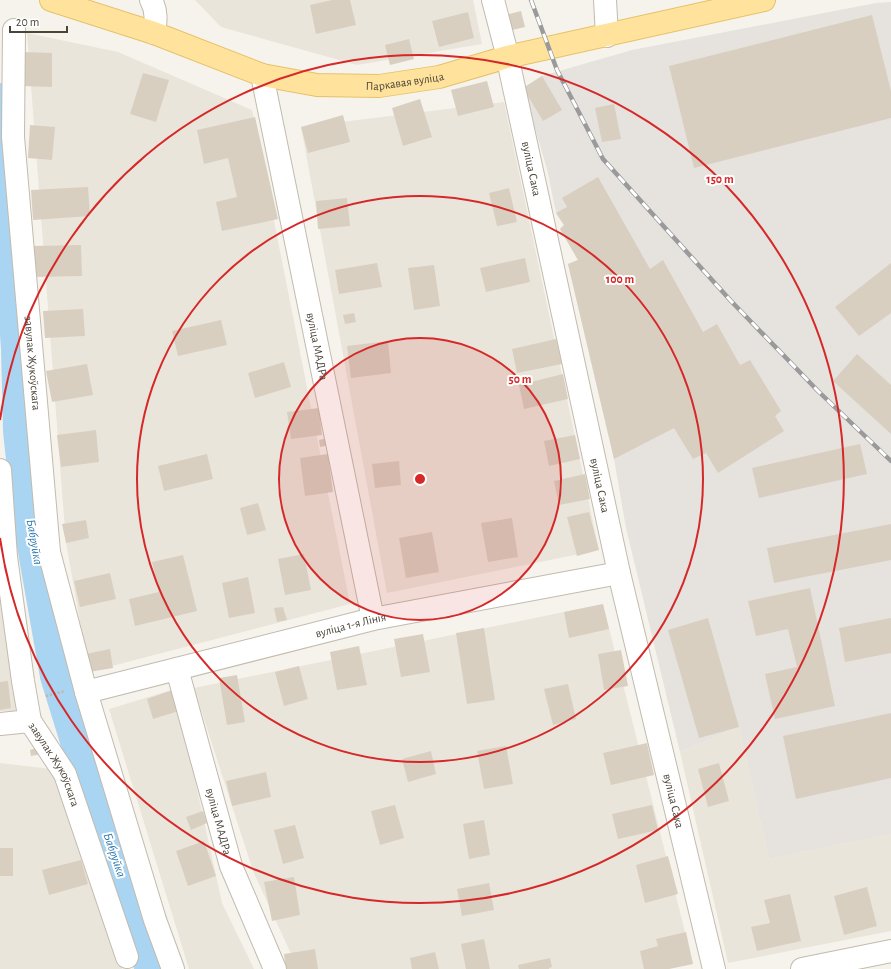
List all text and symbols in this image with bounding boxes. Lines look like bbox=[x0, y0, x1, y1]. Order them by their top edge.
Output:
scale bar bbox=[10, 8, 67, 34]
text: 20 m bbox=[16, 16, 39, 28]
street label: Паркавая вуліца bbox=[365, 70, 446, 92]
street label: вуліца Сака bbox=[520, 140, 543, 198]
text: 150 m bbox=[706, 173, 734, 185]
text: 100 m bbox=[606, 273, 634, 285]
street label: вуліца МАДРа bbox=[305, 311, 330, 382]
street label: завулак Жукоўскага bbox=[23, 315, 43, 411]
text: 50 m bbox=[509, 373, 532, 385]
street label: вуліца Сака bbox=[588, 457, 612, 514]
centre of rings bbox=[413, 472, 427, 486]
water label: Бабруйка bbox=[24, 518, 44, 566]
street label: вуліца 1-я Лінія bbox=[314, 611, 387, 639]
street label: завулак Жукоўскага bbox=[26, 720, 82, 809]
street label: вуліца Сака bbox=[661, 772, 686, 830]
street label: вуліца МАДРа bbox=[204, 787, 234, 857]
water label: Бабруйка bbox=[100, 831, 128, 879]

